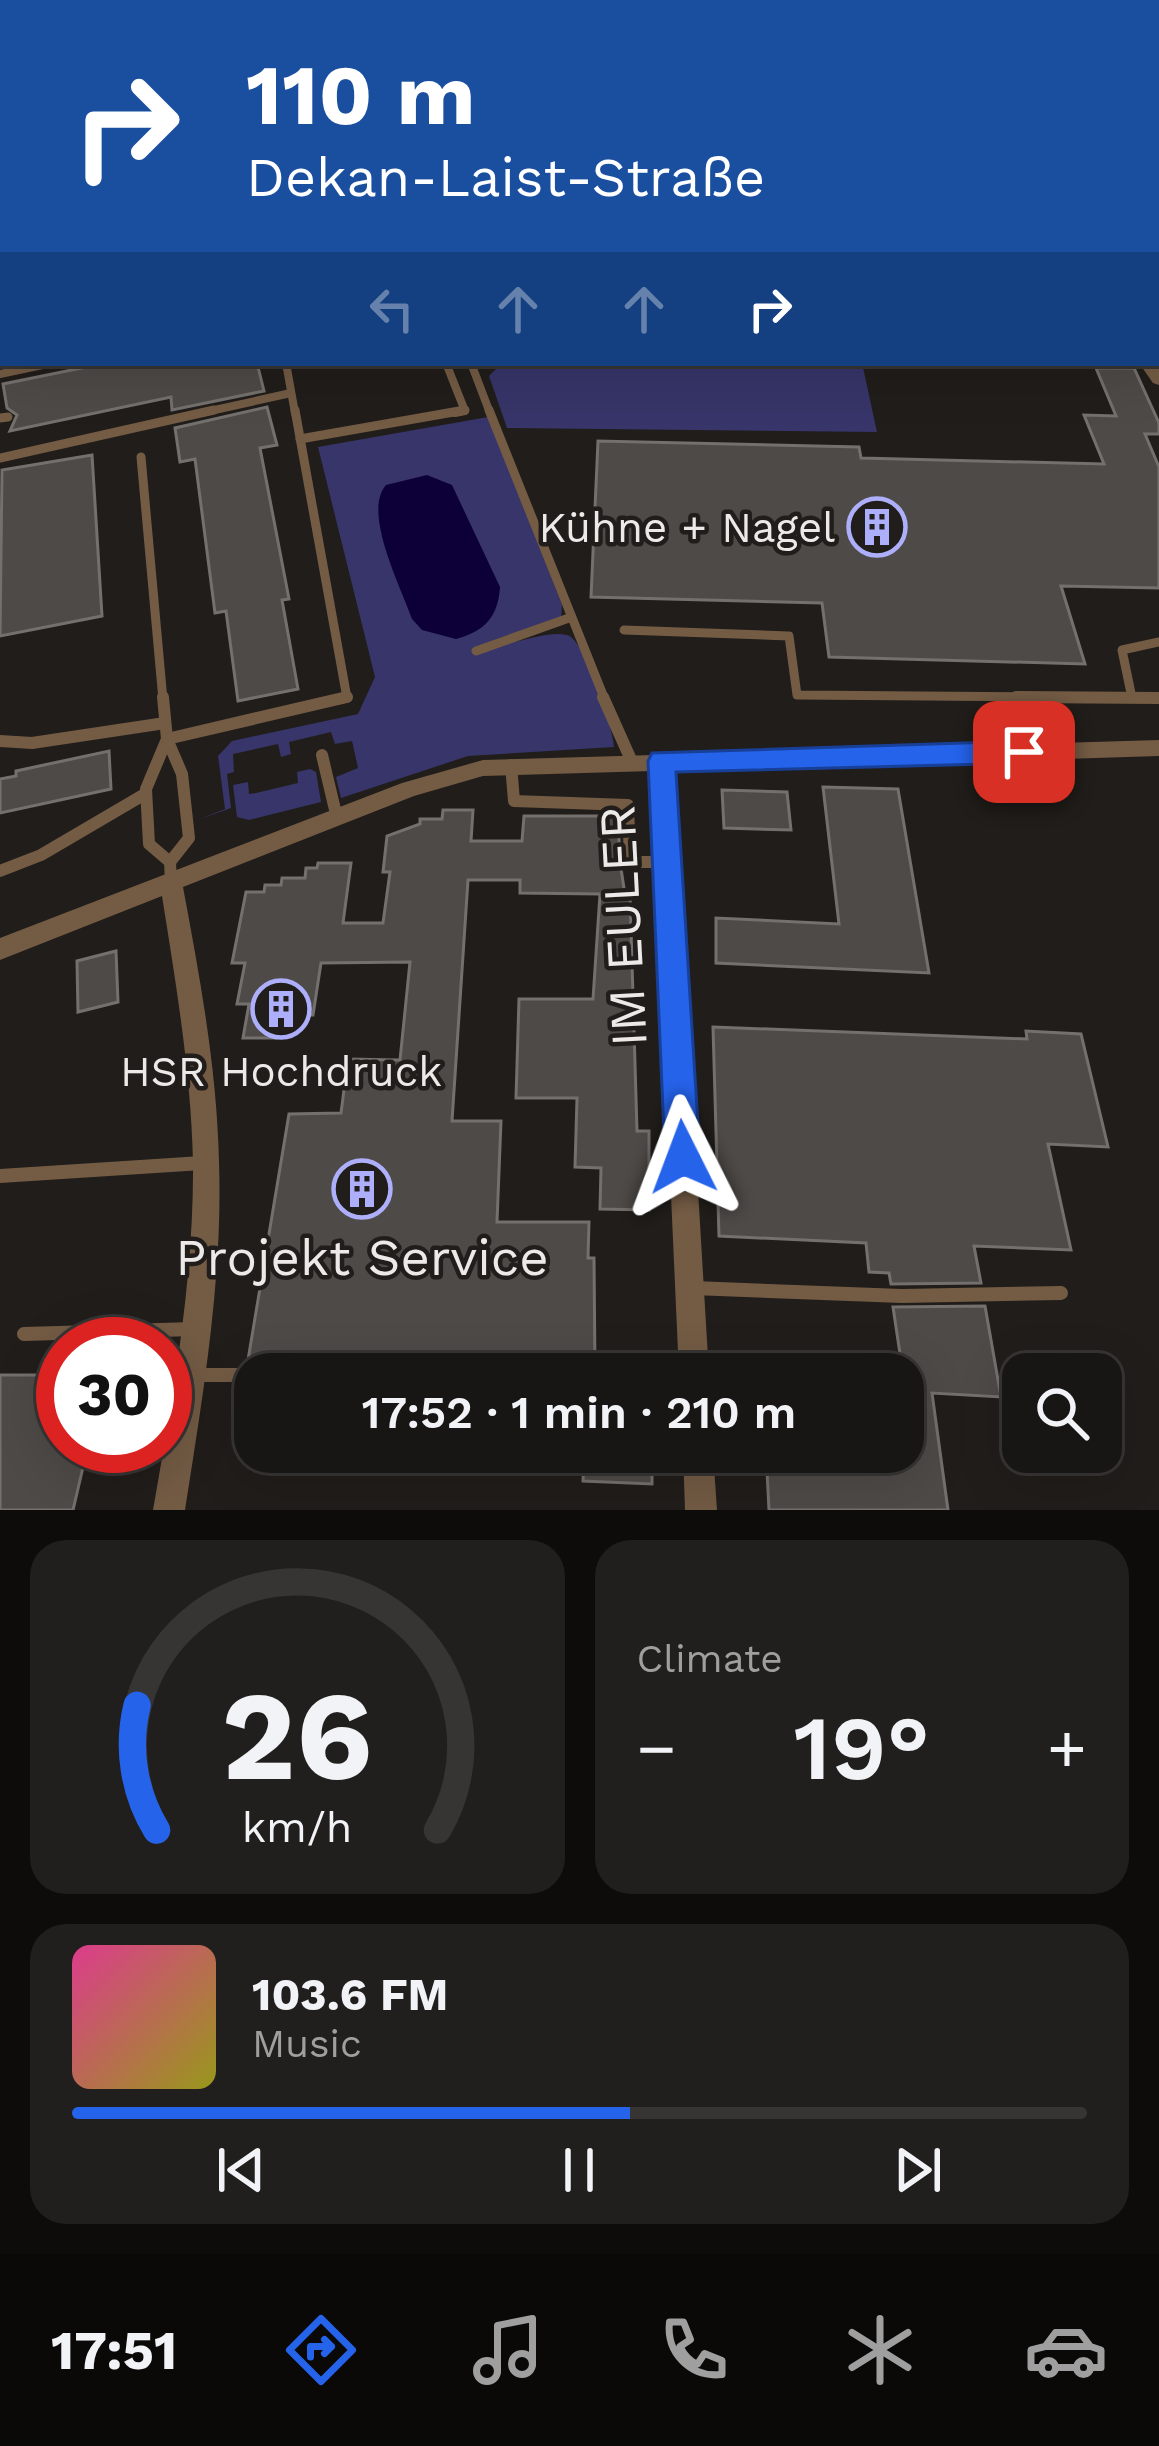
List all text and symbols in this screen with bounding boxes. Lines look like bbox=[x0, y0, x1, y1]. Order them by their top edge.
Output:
text: 110 m bbox=[246, 46, 476, 144]
icon: right bbox=[48, 48, 204, 204]
text: Dekan-Laist-Straße bbox=[246, 146, 765, 209]
icon: left bbox=[359, 276, 425, 342]
icon: ahead bbox=[485, 276, 551, 342]
icon: ahead bbox=[611, 276, 677, 342]
icon: right bbox=[737, 276, 803, 342]
building icon: Kühne + Nagel bbox=[846, 496, 908, 558]
place label: Kühne + Nagel bbox=[539, 503, 835, 552]
pin bbox=[973, 701, 1075, 803]
icon: arrive bbox=[991, 719, 1057, 785]
street label: IM EULER bbox=[587, 804, 659, 1048]
building icon: HSR Hochdruck bbox=[250, 978, 312, 1040]
place label: HSR Hochdruck bbox=[120, 1047, 442, 1096]
position arrow bbox=[620, 1094, 746, 1220]
building icon: Projekt Service bbox=[331, 1158, 393, 1220]
place label: Projekt Service bbox=[175, 1228, 549, 1287]
speed limit sign: 30 bbox=[36, 1317, 192, 1473]
map controls bbox=[1002, 1353, 1122, 1473]
button: search bbox=[1002, 1353, 1122, 1473]
text: 17:52 · 1 min · 210 m bbox=[362, 1386, 796, 1439]
text: Climate bbox=[637, 1636, 783, 1681]
text: 26 bbox=[222, 1663, 373, 1809]
text: 19° bbox=[794, 1695, 930, 1801]
text: − bbox=[637, 1710, 676, 1787]
text: + bbox=[1047, 1710, 1087, 1787]
text: km/h bbox=[242, 1802, 352, 1852]
text: 103.6 FM bbox=[252, 1968, 449, 2021]
text: Music bbox=[252, 2021, 362, 2066]
icon: previous bbox=[208, 2137, 274, 2203]
icon: pause bbox=[546, 2137, 612, 2203]
icon: next bbox=[885, 2137, 951, 2203]
icon: directions bbox=[279, 2308, 363, 2392]
icon: music bbox=[466, 2308, 550, 2392]
icon: phone bbox=[652, 2308, 736, 2392]
icon: climate bbox=[838, 2308, 922, 2392]
icon: car bbox=[1024, 2308, 1108, 2392]
text: 17:51 bbox=[51, 2319, 177, 2382]

